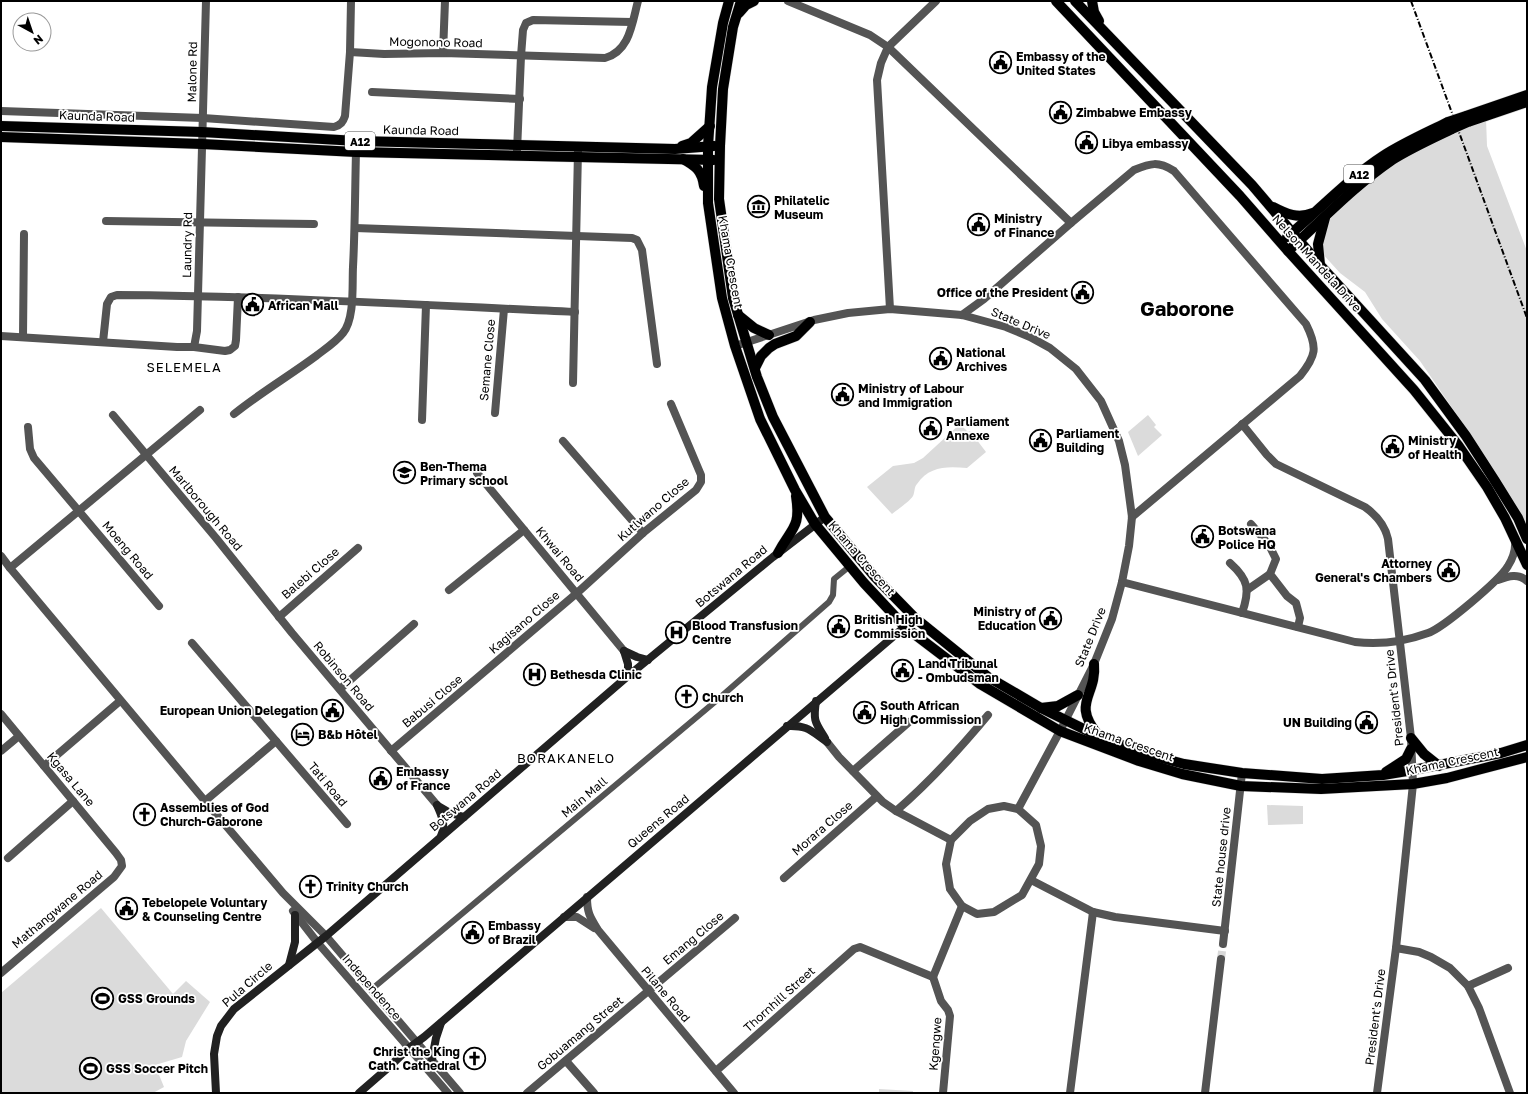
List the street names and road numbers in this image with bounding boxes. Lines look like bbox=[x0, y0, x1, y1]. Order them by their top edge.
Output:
street label: Mogonono Road bbox=[389, 34, 483, 50]
street label: Malone Rd bbox=[184, 41, 200, 103]
street label: Kaunda Road bbox=[59, 107, 135, 125]
street label: Kaunda Road bbox=[383, 122, 459, 138]
road number: A12 bbox=[345, 132, 375, 150]
road number: A12 bbox=[1344, 165, 1374, 183]
street label: Nelson Mandela Drive bbox=[1269, 211, 1365, 315]
street label: Laundry Rd bbox=[179, 212, 195, 278]
street label: Khama Crescent bbox=[715, 214, 747, 310]
street label: State Drive bbox=[989, 304, 1053, 342]
street label: Semane Close bbox=[476, 319, 498, 401]
street label: Marlborough Road bbox=[166, 462, 246, 554]
street label: Kutlwano Close bbox=[614, 474, 692, 544]
street label: Khama Crescent bbox=[825, 517, 899, 599]
street label: Moeng Road bbox=[99, 518, 157, 582]
street label: Khwai Road bbox=[533, 523, 587, 585]
street label: Botswana Road bbox=[692, 542, 770, 610]
street label: Balebi Close bbox=[278, 544, 342, 602]
street label: Kagisano Close bbox=[486, 587, 562, 657]
street label: State Drive bbox=[1071, 605, 1109, 669]
street label: Robinson Road bbox=[310, 638, 378, 714]
street label: President's Drive bbox=[1381, 649, 1407, 747]
street label: Babusi Close bbox=[399, 671, 465, 731]
street label: Khama Crescent bbox=[1082, 720, 1176, 765]
street label: Khama Crescent bbox=[1404, 744, 1500, 778]
street label: Kgasa Lane bbox=[44, 749, 98, 809]
street label: Tati Road bbox=[305, 759, 351, 809]
street label: Botswana Road bbox=[426, 766, 504, 834]
street label: Main Mall bbox=[558, 773, 610, 821]
street label: Queens Road bbox=[624, 791, 692, 851]
street label: Morara Close bbox=[789, 798, 855, 858]
street label: State house drive bbox=[1208, 806, 1234, 908]
street label: Mathangwane Road bbox=[9, 867, 105, 951]
street label: Emang Close bbox=[659, 908, 727, 968]
street label: Independence bbox=[339, 951, 405, 1023]
street label: Pula Circle bbox=[219, 958, 275, 1010]
street label: Pilane Road bbox=[638, 963, 694, 1025]
street label: Thornhill Street bbox=[740, 963, 818, 1035]
street label: President's Drive bbox=[1362, 968, 1388, 1066]
street label: Gobuamang Street bbox=[534, 992, 626, 1073]
street label: Kgengwe bbox=[926, 1017, 944, 1071]

